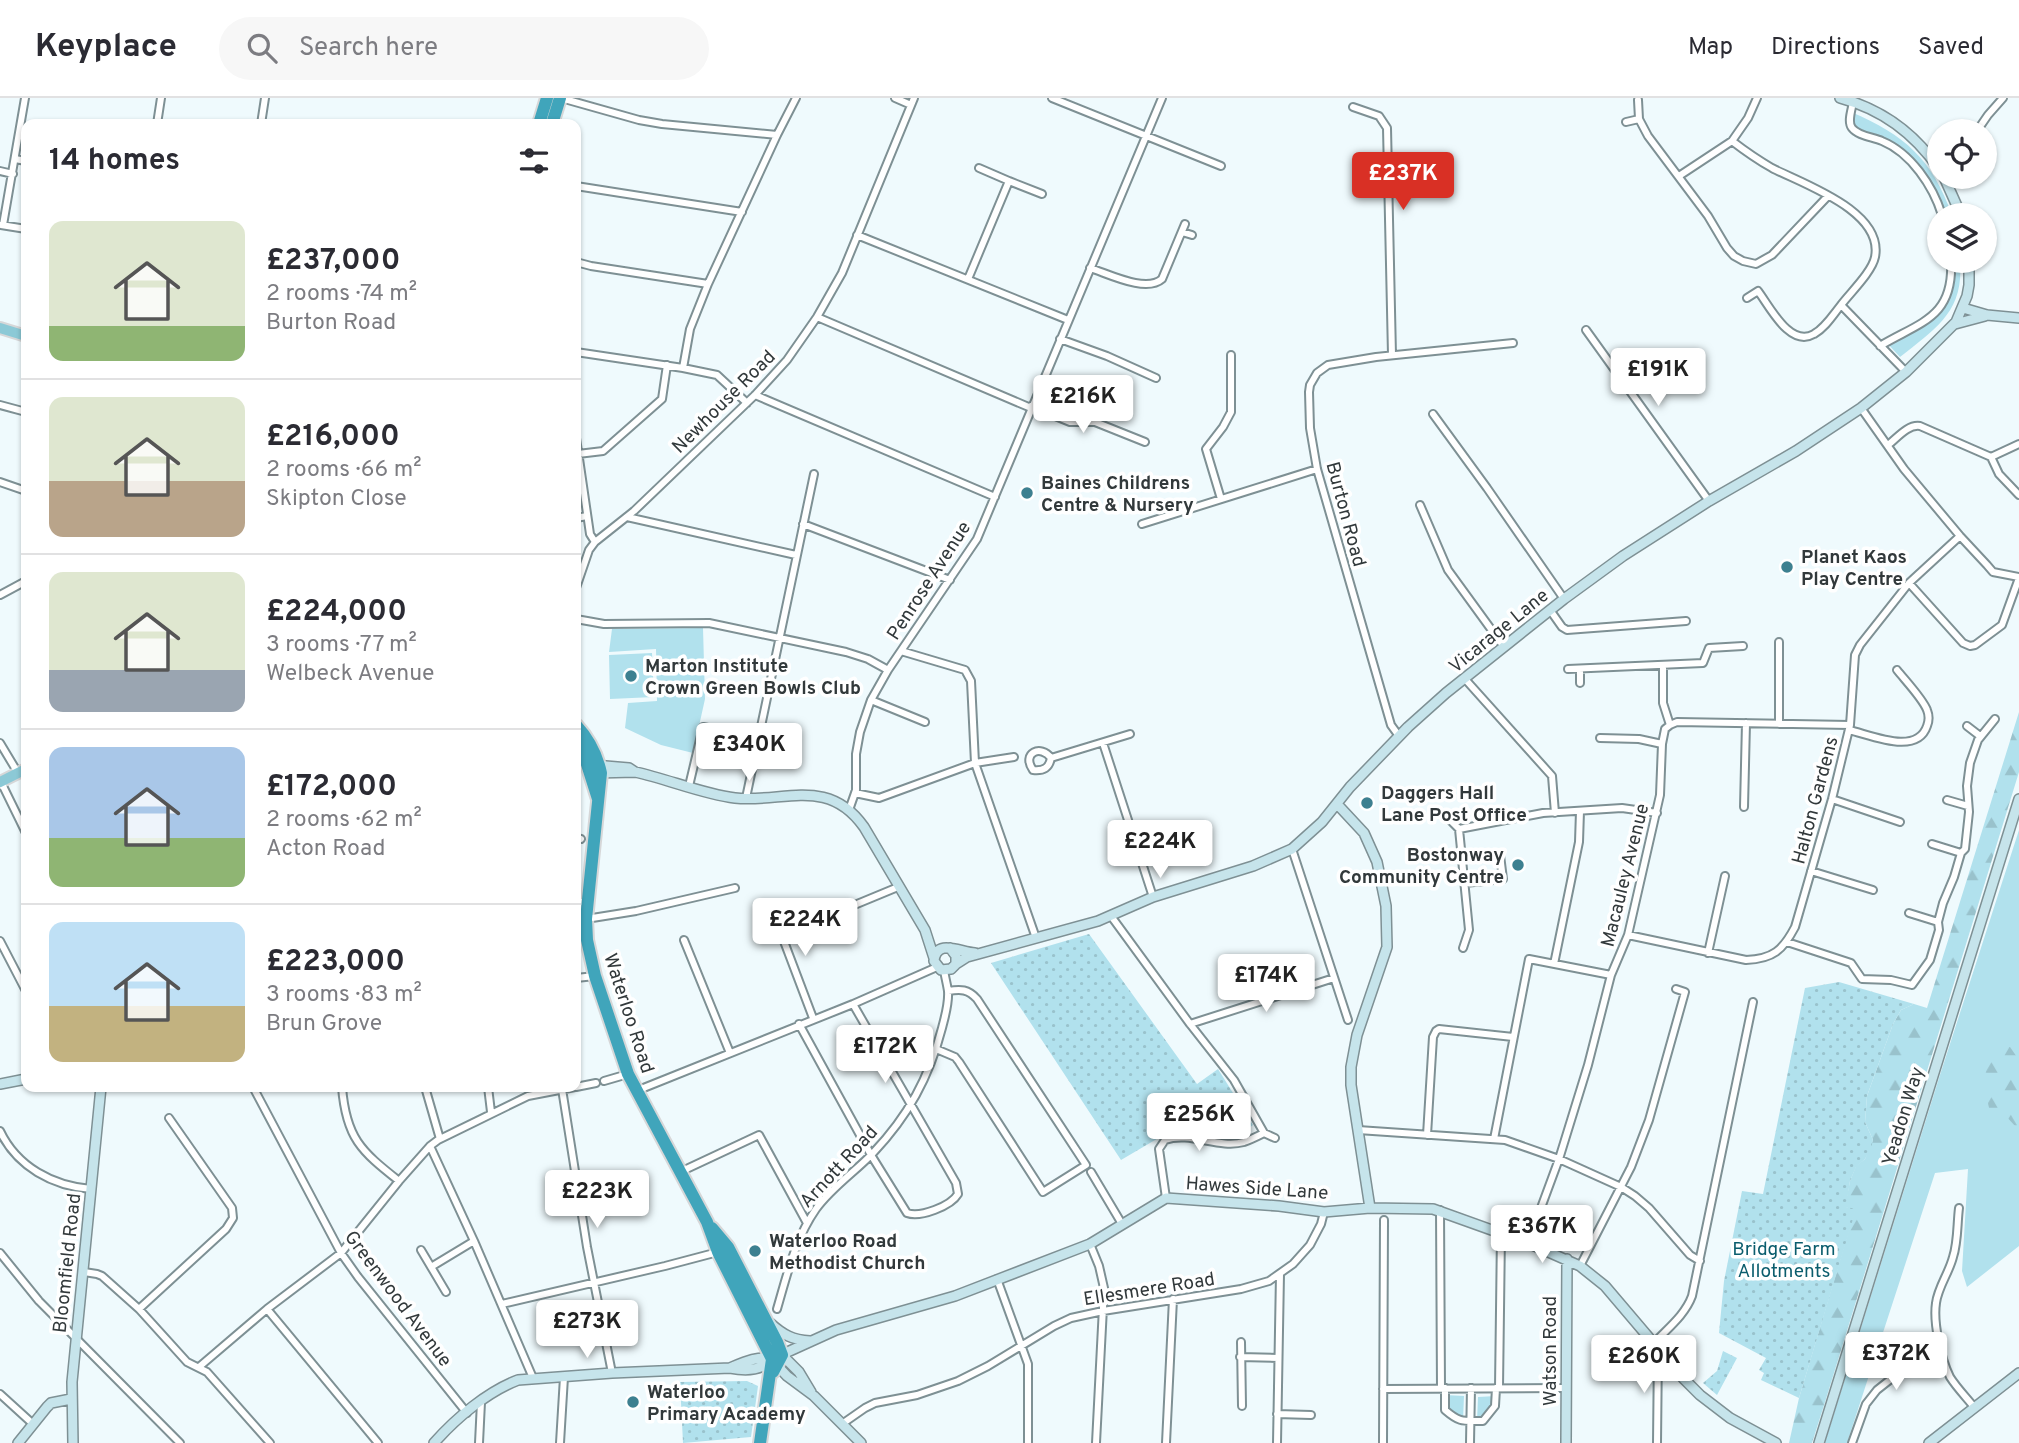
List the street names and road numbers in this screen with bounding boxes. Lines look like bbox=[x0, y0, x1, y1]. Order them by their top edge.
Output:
street label: Newhouse Road bbox=[668, 346, 781, 459]
street label: Burton Road bbox=[1320, 459, 1371, 570]
street label: Penrose Avenue bbox=[882, 517, 977, 645]
street label: Vicarage Lane bbox=[1445, 584, 1554, 679]
street label: Halton Gardens bbox=[1787, 734, 1845, 867]
street label: Macauley Avenue bbox=[1597, 801, 1655, 950]
street label: Waterloo Road bbox=[597, 951, 659, 1077]
street label: Yeadon Way bbox=[1877, 1064, 1930, 1169]
street label: Arnott Road bbox=[795, 1121, 884, 1214]
street label: Hawes Side Lane bbox=[1185, 1172, 1329, 1206]
street label: Bloomfield Road bbox=[49, 1192, 87, 1334]
street label: Greenwood Avenue bbox=[338, 1226, 457, 1372]
street label: Ellesmere Road bbox=[1082, 1268, 1217, 1312]
street label: Watson Road bbox=[1539, 1296, 1563, 1406]

